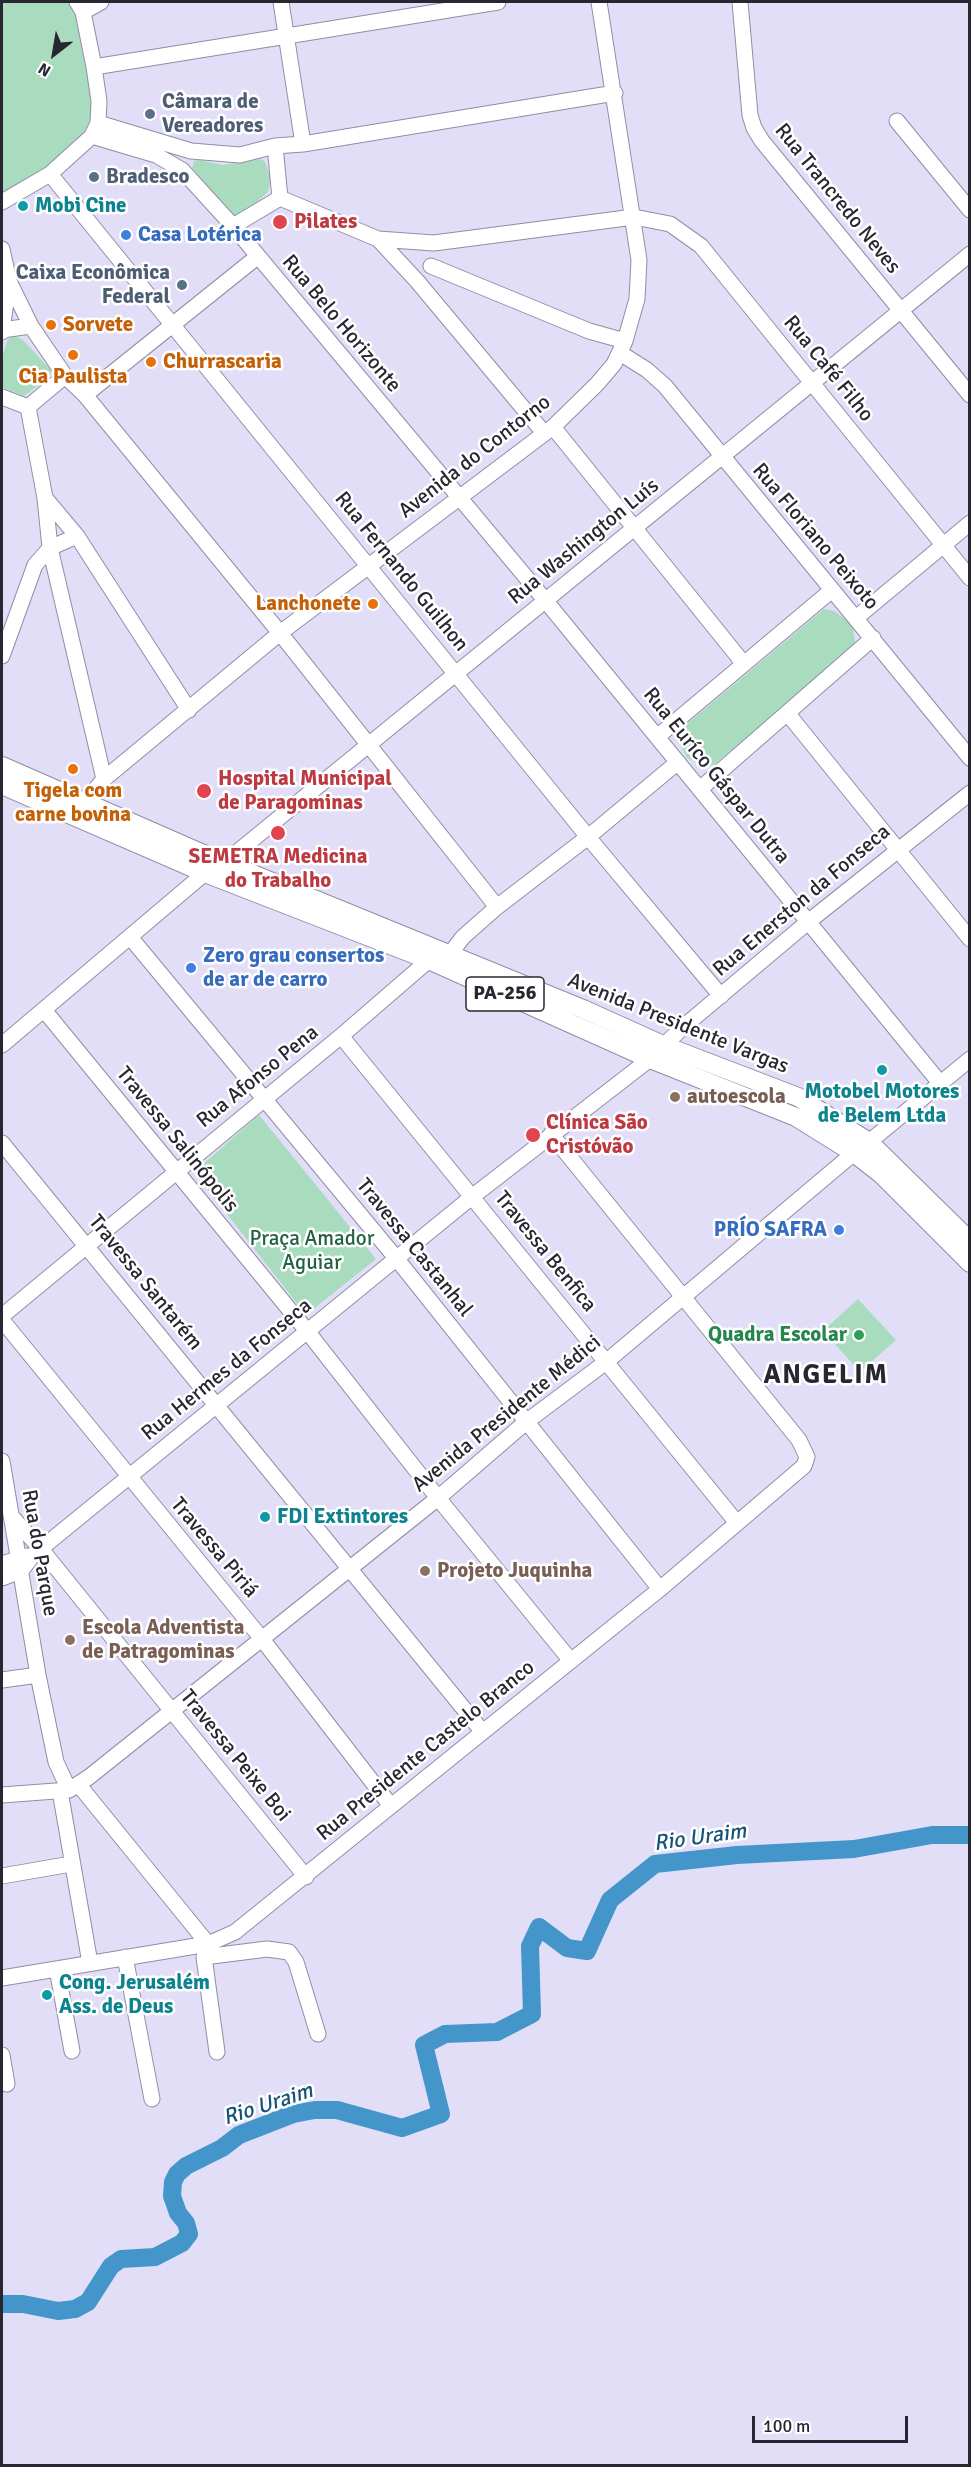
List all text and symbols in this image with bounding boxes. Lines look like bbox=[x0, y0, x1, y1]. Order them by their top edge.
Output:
north arrow bbox=[24, 24, 84, 84]
text: N bbox=[35, 58, 55, 81]
place label: Câmara de Vereadores bbox=[162, 89, 263, 139]
marker: Câmara de Vereadores bbox=[143, 107, 157, 121]
street label: Rua Trancredo Neves bbox=[769, 119, 905, 279]
place label: Bradesco bbox=[106, 164, 189, 190]
marker: Bradesco bbox=[87, 170, 101, 184]
place label: Mobi Cine bbox=[35, 193, 127, 219]
marker: Mobi Cine bbox=[16, 199, 30, 213]
place label: Pilates bbox=[294, 209, 357, 235]
marker: Pilates bbox=[271, 213, 289, 231]
place label: Casa Lotérica bbox=[138, 222, 262, 248]
marker: Casa Lotérica bbox=[119, 228, 133, 242]
street label: Rua Belo Horizonte bbox=[276, 250, 406, 398]
place label: Caixa Econômica Federal bbox=[16, 260, 170, 310]
marker: Caixa Econômica Federal bbox=[175, 278, 189, 292]
street label: Rua Café Filho bbox=[778, 311, 878, 427]
place label: Sorvete bbox=[63, 312, 133, 338]
marker: Sorvete bbox=[44, 318, 58, 332]
marker: Cia Paulista bbox=[66, 348, 80, 362]
place label: Churrascaria bbox=[163, 349, 282, 375]
marker: Churrascaria bbox=[144, 355, 158, 369]
place label: Cia Paulista bbox=[18, 364, 128, 390]
street label: Avenida do Contorno bbox=[394, 390, 556, 524]
street label: Rua Floriano Peixoto bbox=[746, 459, 884, 615]
street label: Rua Washington Luís bbox=[504, 474, 664, 610]
street label: Rua Fernando Guilhon bbox=[329, 487, 473, 657]
place label: Lanchonete bbox=[255, 591, 361, 617]
marker: Lanchonete bbox=[366, 597, 380, 611]
street label: Rua Euríco Gáspar Dutra bbox=[637, 683, 795, 869]
marker: Tigela com carne bovina bbox=[66, 762, 80, 776]
place label: Hospital Municipal de Paragominas bbox=[218, 766, 392, 816]
place label: Tigela com carne bovina bbox=[15, 778, 131, 828]
marker: Hospital Municipal de Paragominas bbox=[195, 782, 213, 800]
street label: Rua Enerston da Fonseca bbox=[708, 820, 896, 982]
marker: SEMETRA Medicina do Trabalho bbox=[269, 824, 287, 842]
place label: SEMETRA Medicina do Trabalho bbox=[188, 844, 368, 894]
place label: Zero grau consertos de ar de carro bbox=[203, 943, 384, 993]
marker: Zero grau consertos de ar de carro bbox=[184, 961, 198, 975]
street label: Avenida Presidente Vargas bbox=[564, 968, 792, 1080]
road number: PA-256 bbox=[466, 977, 544, 1011]
street label: Rua Afonso Pena bbox=[192, 1020, 324, 1134]
street label: Travessa Salinópolis bbox=[111, 1062, 243, 1218]
marker: Motobel Motores de Belem Ltda bbox=[875, 1063, 889, 1077]
place label: Motobel Motores de Belem Ltda bbox=[805, 1079, 959, 1129]
place label: autoescola bbox=[687, 1084, 786, 1110]
marker: autoescola bbox=[668, 1090, 682, 1104]
place label: Clínica São Cristóvão bbox=[546, 1110, 648, 1160]
marker: Clínica São Cristóvão bbox=[524, 1126, 542, 1144]
street label: Travessa Castanhal bbox=[350, 1174, 478, 1322]
street label: Travessa Benfica bbox=[489, 1187, 601, 1317]
street label: Travessa Santarém bbox=[83, 1210, 207, 1356]
place label: PRÍO SAFRA bbox=[714, 1217, 827, 1243]
marker: PRÍO SAFRA bbox=[832, 1223, 846, 1237]
park label: Praça Amador Aguiar bbox=[250, 1226, 374, 1276]
street label: Rua Hermes da Fonseca bbox=[137, 1294, 317, 1446]
place label: Quadra Escolar bbox=[708, 1322, 847, 1348]
marker: Quadra Escolar bbox=[852, 1328, 866, 1342]
street label: Avenida Presidente Médici bbox=[408, 1330, 606, 1498]
district label: ANGELIM bbox=[764, 1360, 888, 1392]
street label: Rua do Parque bbox=[15, 1488, 63, 1618]
street label: Travessa Piriá bbox=[165, 1493, 263, 1603]
place label: FDI Extintores bbox=[277, 1504, 408, 1530]
marker: FDI Extintores bbox=[258, 1510, 272, 1524]
place label: Projeto Juquinha bbox=[437, 1558, 592, 1584]
marker: Projeto Juquinha bbox=[418, 1564, 432, 1578]
place label: Escola Adventista de Patragominas bbox=[82, 1615, 244, 1665]
marker: Escola Adventista de Patragominas bbox=[63, 1633, 77, 1647]
street label: Rua Presidente Castelo Branco bbox=[312, 1655, 540, 1847]
street label: Travessa Peixe Boi bbox=[174, 1685, 296, 1827]
water label: Rio Uraim bbox=[652, 1818, 748, 1858]
place label: Cong. Jerusalém Ass. de Deus bbox=[59, 1970, 210, 2020]
marker: Cong. Jerusalém Ass. de Deus bbox=[40, 1988, 54, 2002]
water label: Rio Uraim bbox=[220, 2078, 316, 2132]
scale bar bbox=[755, 2404, 911, 2442]
text: 100 m bbox=[763, 2415, 810, 2437]

